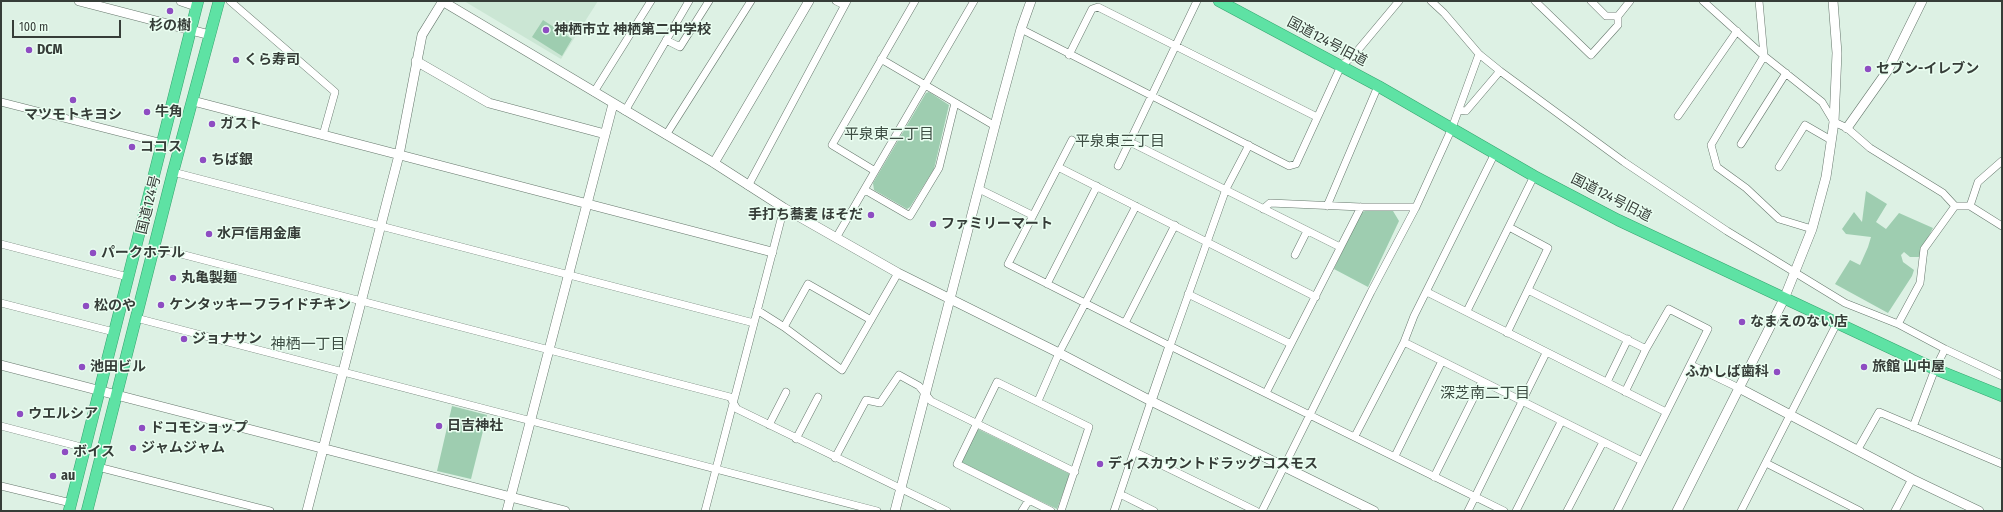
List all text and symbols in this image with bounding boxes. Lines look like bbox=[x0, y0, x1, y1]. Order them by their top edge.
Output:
marker: 杉の樹 bbox=[165, 6, 175, 16]
scale bar bbox=[14, 12, 123, 38]
street label: 国道124号旧道 bbox=[1284, 14, 1370, 70]
place label: 杉の樹 bbox=[149, 18, 191, 34]
text: 100 m bbox=[19, 20, 48, 34]
place label: 神栖市立 神栖第二中学校 bbox=[554, 22, 711, 38]
marker: 神栖市立 神栖第二中学校 bbox=[541, 25, 551, 35]
place label: DCM bbox=[37, 42, 63, 58]
marker: DCM bbox=[24, 45, 34, 55]
place label: くら寿司 bbox=[244, 52, 300, 68]
marker: くら寿司 bbox=[231, 55, 241, 65]
place label: セブン-イレブン bbox=[1876, 61, 1979, 77]
marker: セブン-イレブン bbox=[1863, 64, 1873, 74]
marker: マツモトキヨシ bbox=[68, 95, 78, 105]
place label: 牛角 bbox=[155, 104, 183, 120]
place label: マツモトキヨシ bbox=[24, 107, 122, 123]
marker: 牛角 bbox=[142, 107, 152, 117]
place label: ガスト bbox=[220, 116, 262, 132]
marker: ガスト bbox=[207, 119, 217, 129]
district label: 平泉東二丁目 bbox=[844, 126, 934, 144]
district label: 平泉東三丁目 bbox=[1075, 133, 1165, 151]
place label: ココス bbox=[140, 139, 182, 155]
marker: ココス bbox=[127, 142, 137, 152]
place label: ちば銀 bbox=[211, 152, 253, 168]
marker: ちば銀 bbox=[198, 155, 208, 165]
street label: 国道124号旧道 bbox=[1568, 171, 1654, 225]
street label: 国道124号 bbox=[134, 174, 164, 236]
place label: 手打ち蕎麦 ほそだ bbox=[748, 207, 863, 223]
marker: 手打ち蕎麦 ほそだ bbox=[866, 210, 876, 220]
place label: ファミリーマート bbox=[941, 216, 1053, 232]
marker: ファミリーマート bbox=[928, 219, 938, 229]
place label: 水戸信用金庫 bbox=[217, 226, 301, 242]
marker: 水戸信用金庫 bbox=[204, 229, 214, 239]
place label: パークホテル bbox=[101, 245, 185, 261]
marker: パークホテル bbox=[88, 248, 98, 258]
place label: 丸亀製麺 bbox=[181, 270, 237, 286]
marker: 丸亀製麺 bbox=[168, 273, 178, 283]
place label: ケンタッキーフライドチキン bbox=[169, 297, 351, 313]
place label: 松のや bbox=[94, 298, 136, 314]
marker: ケンタッキーフライドチキン bbox=[156, 300, 166, 310]
marker: 松のや bbox=[81, 301, 91, 311]
place label: なまえのない店 bbox=[1750, 314, 1848, 330]
marker: なまえのない店 bbox=[1737, 317, 1747, 327]
place label: ジョナサン bbox=[192, 331, 262, 347]
marker: ジョナサン bbox=[179, 334, 189, 344]
district label: 神栖一丁目 bbox=[271, 336, 345, 354]
place label: 池田ビル bbox=[90, 359, 146, 375]
place label: 旅館 山中屋 bbox=[1872, 359, 1945, 375]
marker: 池田ビル bbox=[77, 362, 87, 372]
marker: 旅館 山中屋 bbox=[1859, 362, 1869, 372]
place label: ふかしば歯科 bbox=[1685, 364, 1769, 380]
marker: ふかしば歯科 bbox=[1772, 367, 1782, 377]
district label: 深芝南二丁目 bbox=[1440, 385, 1530, 403]
place label: ウエルシア bbox=[28, 406, 98, 422]
marker: ウエルシア bbox=[15, 409, 25, 419]
place label: 日吉神社 bbox=[447, 418, 503, 434]
place label: ドコモショップ bbox=[150, 420, 248, 436]
marker: 日吉神社 bbox=[434, 421, 444, 431]
marker: ドコモショップ bbox=[137, 423, 147, 433]
place label: ジャムジャム bbox=[141, 440, 225, 456]
marker: ジャムジャム bbox=[128, 443, 138, 453]
place label: ボイス bbox=[73, 444, 115, 460]
marker: ボイス bbox=[60, 447, 70, 457]
place label: ディスカウントドラッグコスモス bbox=[1108, 456, 1318, 472]
marker: ディスカウントドラッグコスモス bbox=[1095, 459, 1105, 469]
place label: au bbox=[61, 468, 75, 484]
marker: au bbox=[48, 471, 58, 481]

